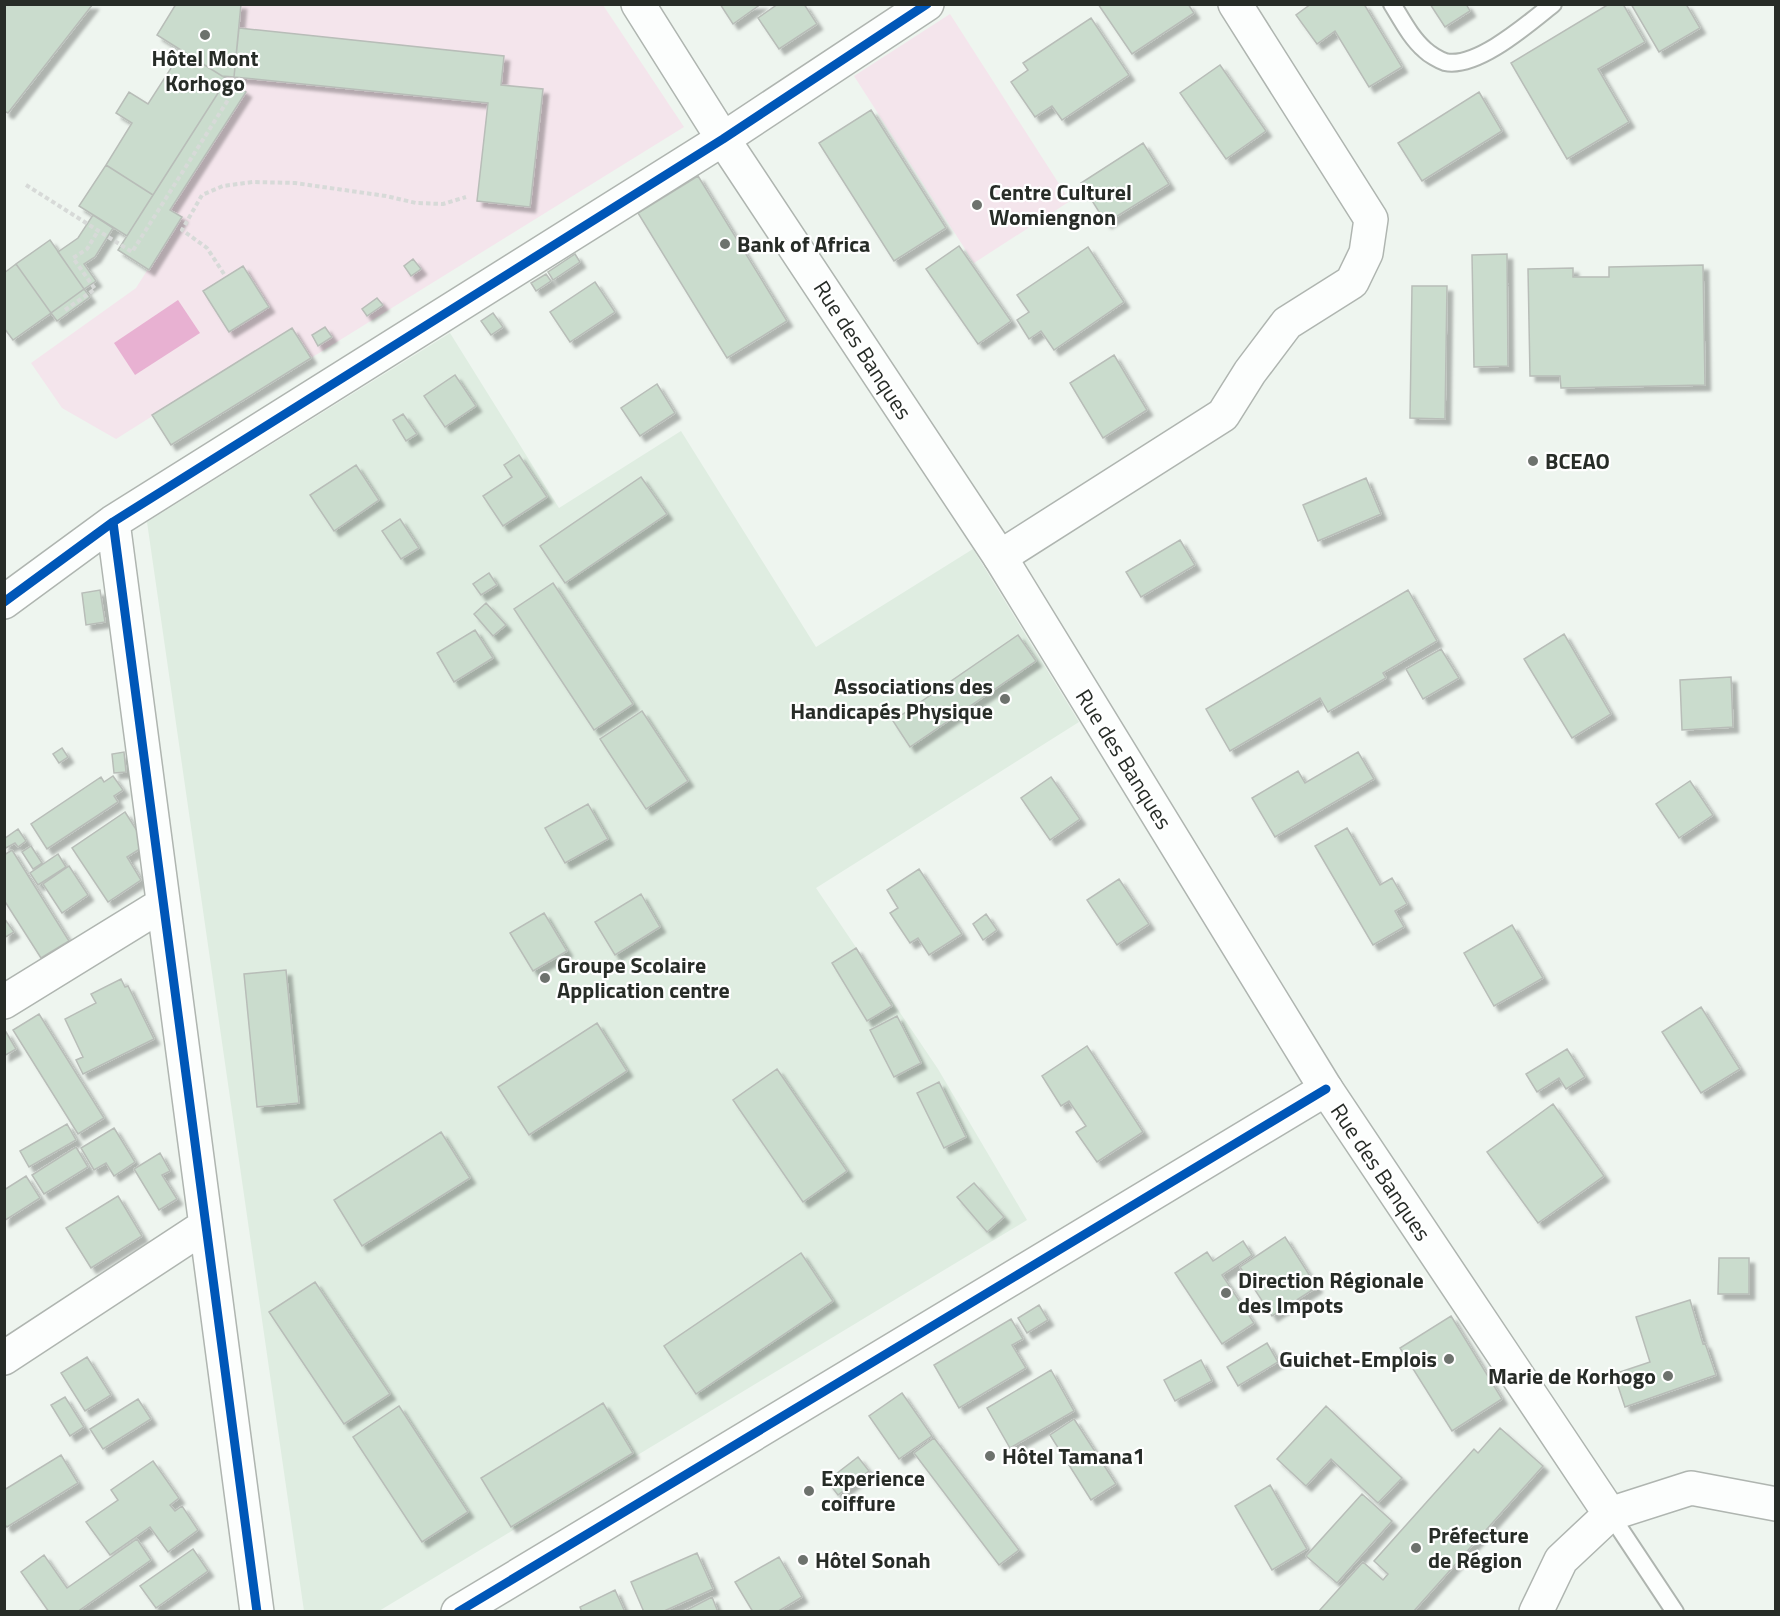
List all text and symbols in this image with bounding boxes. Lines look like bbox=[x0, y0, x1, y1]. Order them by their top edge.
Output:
marker: Hôtel Mont Korhogo bbox=[198, 28, 212, 42]
place label: Hôtel Mont Korhogo bbox=[151, 41, 259, 100]
place label: Centre Culturel Womiengnon bbox=[989, 175, 1132, 234]
marker: Centre Culturel Womiengnon bbox=[970, 198, 984, 212]
place label: Bank of Africa bbox=[737, 227, 870, 261]
marker: Bank of Africa bbox=[718, 237, 732, 251]
street label: Rue des Banques bbox=[805, 274, 921, 426]
place label: BCEAO bbox=[1545, 444, 1610, 478]
marker: BCEAO bbox=[1526, 454, 1540, 468]
place label: Associations des Handicapés Physique bbox=[790, 669, 993, 728]
street label: Rue des Banques bbox=[1067, 682, 1181, 836]
marker: Associations des Handicapés Physique bbox=[998, 692, 1012, 706]
place label: Groupe Scolaire Application centre bbox=[557, 948, 730, 1007]
marker: Groupe Scolaire Application centre bbox=[538, 971, 552, 985]
street label: Rue des Banques bbox=[1322, 1096, 1440, 1248]
place label: Direction Régionale des Impots bbox=[1238, 1263, 1424, 1322]
marker: Direction Régionale des Impots bbox=[1219, 1286, 1233, 1300]
place label: Guichet-Emplois bbox=[1279, 1342, 1437, 1376]
marker: Guichet-Emplois bbox=[1442, 1352, 1456, 1366]
place label: Marie de Korhogo bbox=[1488, 1359, 1656, 1393]
marker: Marie de Korhogo bbox=[1661, 1369, 1675, 1383]
place label: Hôtel Tamana1 bbox=[1002, 1439, 1145, 1473]
marker: Hôtel Tamana1 bbox=[983, 1449, 997, 1463]
place label: Experience coiffure bbox=[821, 1461, 925, 1520]
marker: Experience coiffure bbox=[802, 1484, 816, 1498]
place label: Préfecture de Région bbox=[1428, 1518, 1529, 1577]
marker: Préfecture de Région bbox=[1409, 1541, 1423, 1555]
place label: Hôtel Sonah bbox=[815, 1543, 931, 1577]
marker: Hôtel Sonah bbox=[796, 1553, 810, 1567]

